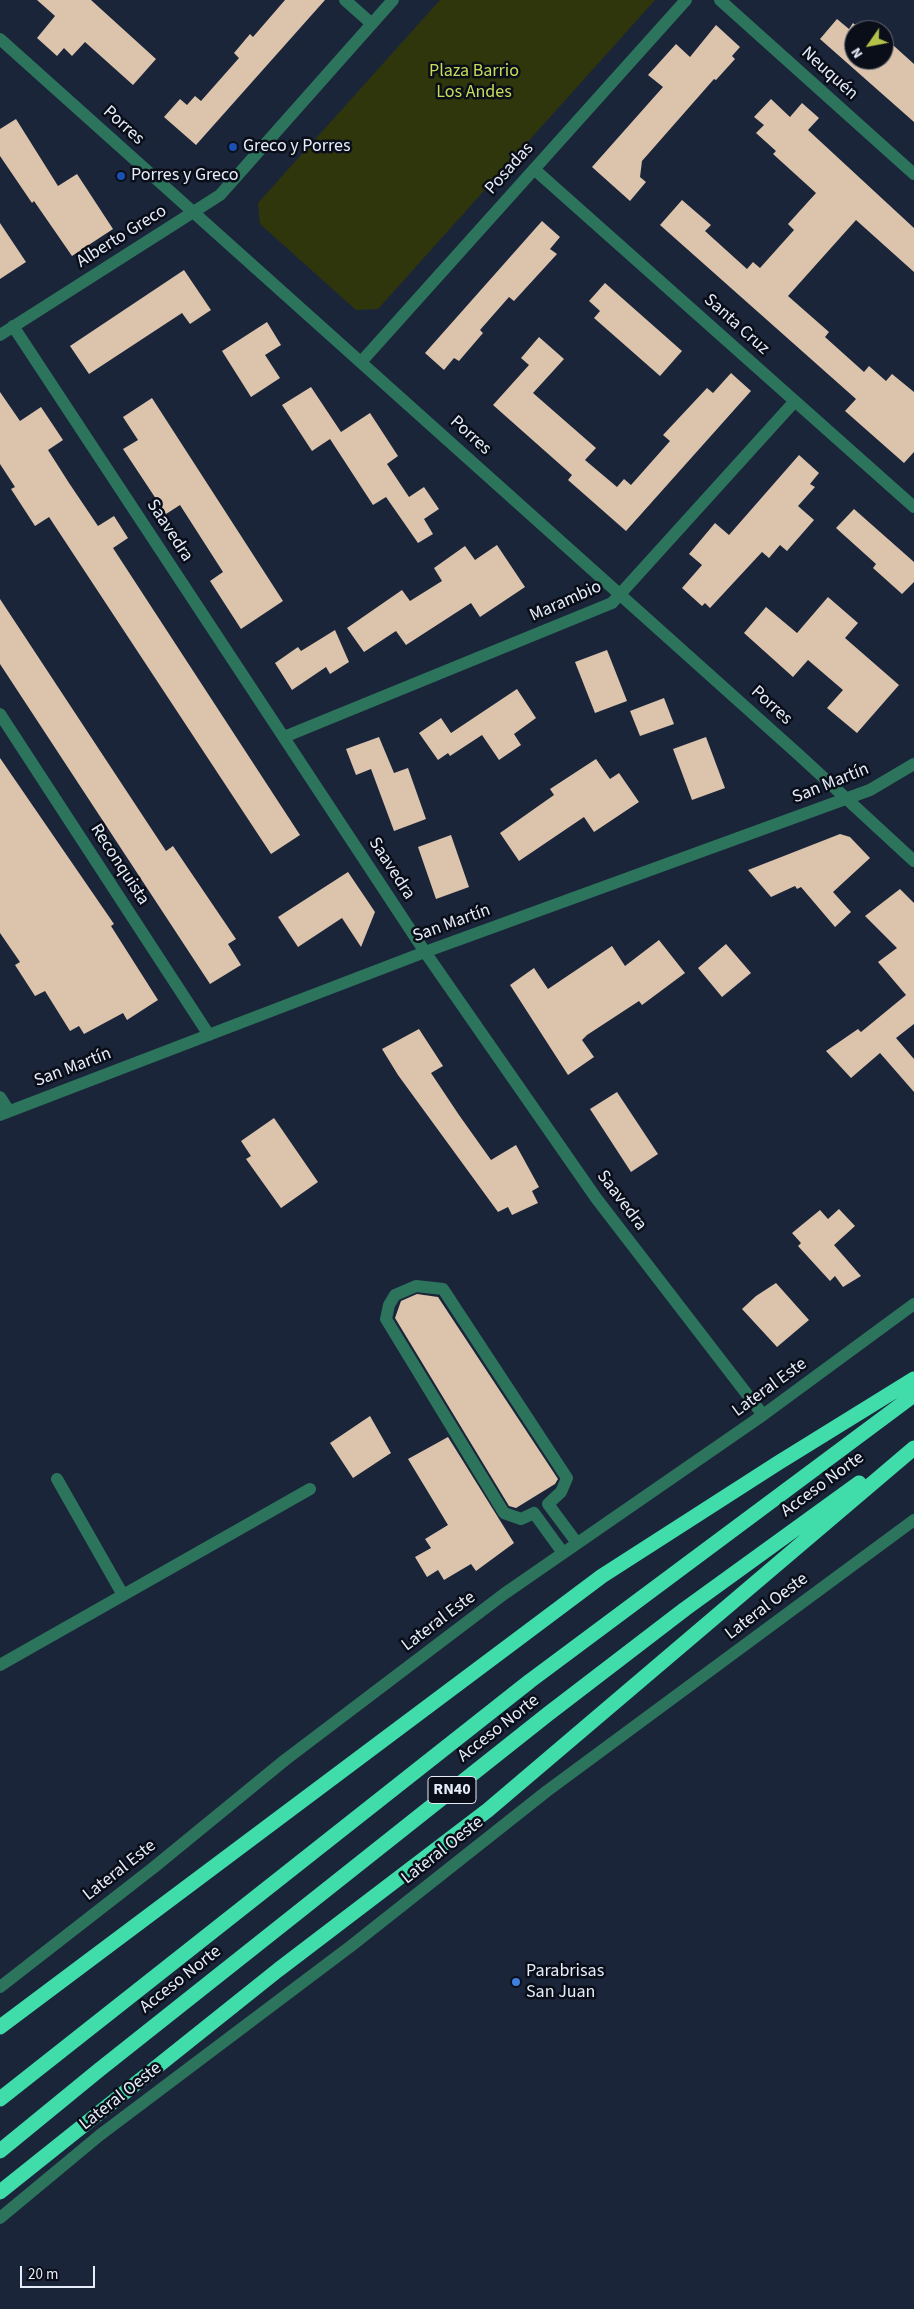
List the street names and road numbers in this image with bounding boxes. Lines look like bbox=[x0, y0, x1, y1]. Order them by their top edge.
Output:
street label: Neuquén bbox=[796, 43, 862, 105]
street label: Porres bbox=[98, 102, 148, 150]
street label: Posadas bbox=[481, 138, 539, 200]
street label: Alberto Greco bbox=[73, 201, 171, 273]
street label: Santa Cruz bbox=[699, 290, 773, 360]
street label: Porres bbox=[445, 412, 495, 460]
street label: Saavedra bbox=[141, 496, 197, 566]
street label: Marambio bbox=[527, 577, 605, 627]
street label: Porres bbox=[746, 682, 796, 730]
street label: San Martín bbox=[789, 759, 873, 809]
street label: Reconquista bbox=[85, 820, 153, 910]
street label: Saavedra bbox=[363, 834, 419, 904]
street label: San Martín bbox=[410, 900, 494, 948]
street label: San Martín bbox=[31, 1043, 115, 1093]
street label: Saavedra bbox=[591, 1167, 651, 1235]
street label: Lateral Este bbox=[729, 1354, 811, 1422]
street label: Acceso Norte bbox=[777, 1448, 869, 1522]
street label: Lateral Oeste bbox=[721, 1569, 813, 1645]
street label: Lateral Este bbox=[398, 1587, 480, 1657]
street label: Acceso Norte bbox=[454, 1690, 544, 1768]
road number: RN40 bbox=[428, 1776, 476, 1804]
street label: Lateral Oeste bbox=[398, 1812, 488, 1890]
street label: Lateral Este bbox=[79, 1836, 161, 1906]
street label: Acceso Norte bbox=[136, 1941, 226, 2019]
street label: Lateral Oeste bbox=[76, 2058, 166, 2136]

